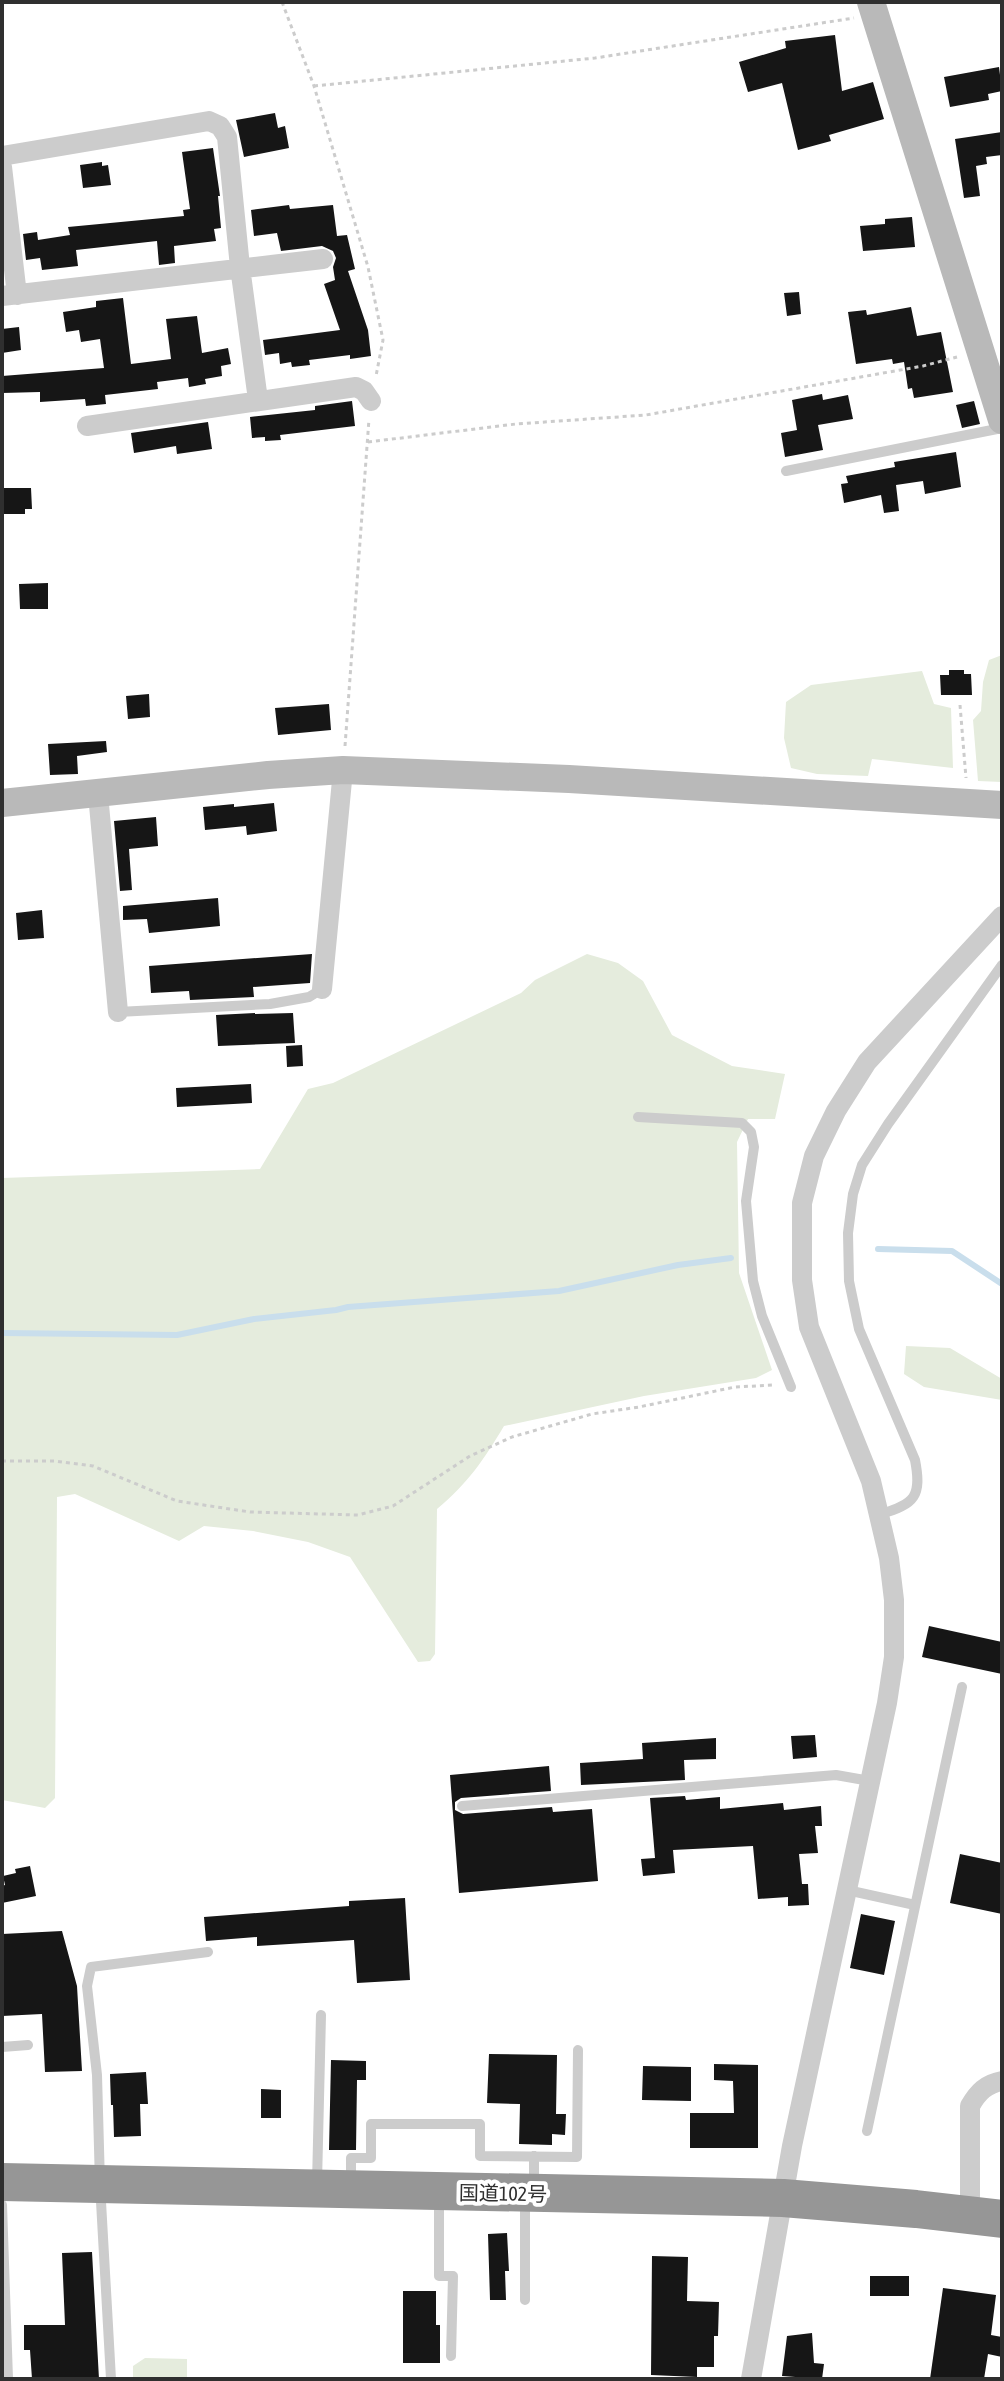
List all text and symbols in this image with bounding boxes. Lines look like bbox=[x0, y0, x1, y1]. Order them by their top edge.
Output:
street label: 国道102号 bbox=[459, 2181, 547, 2205]

